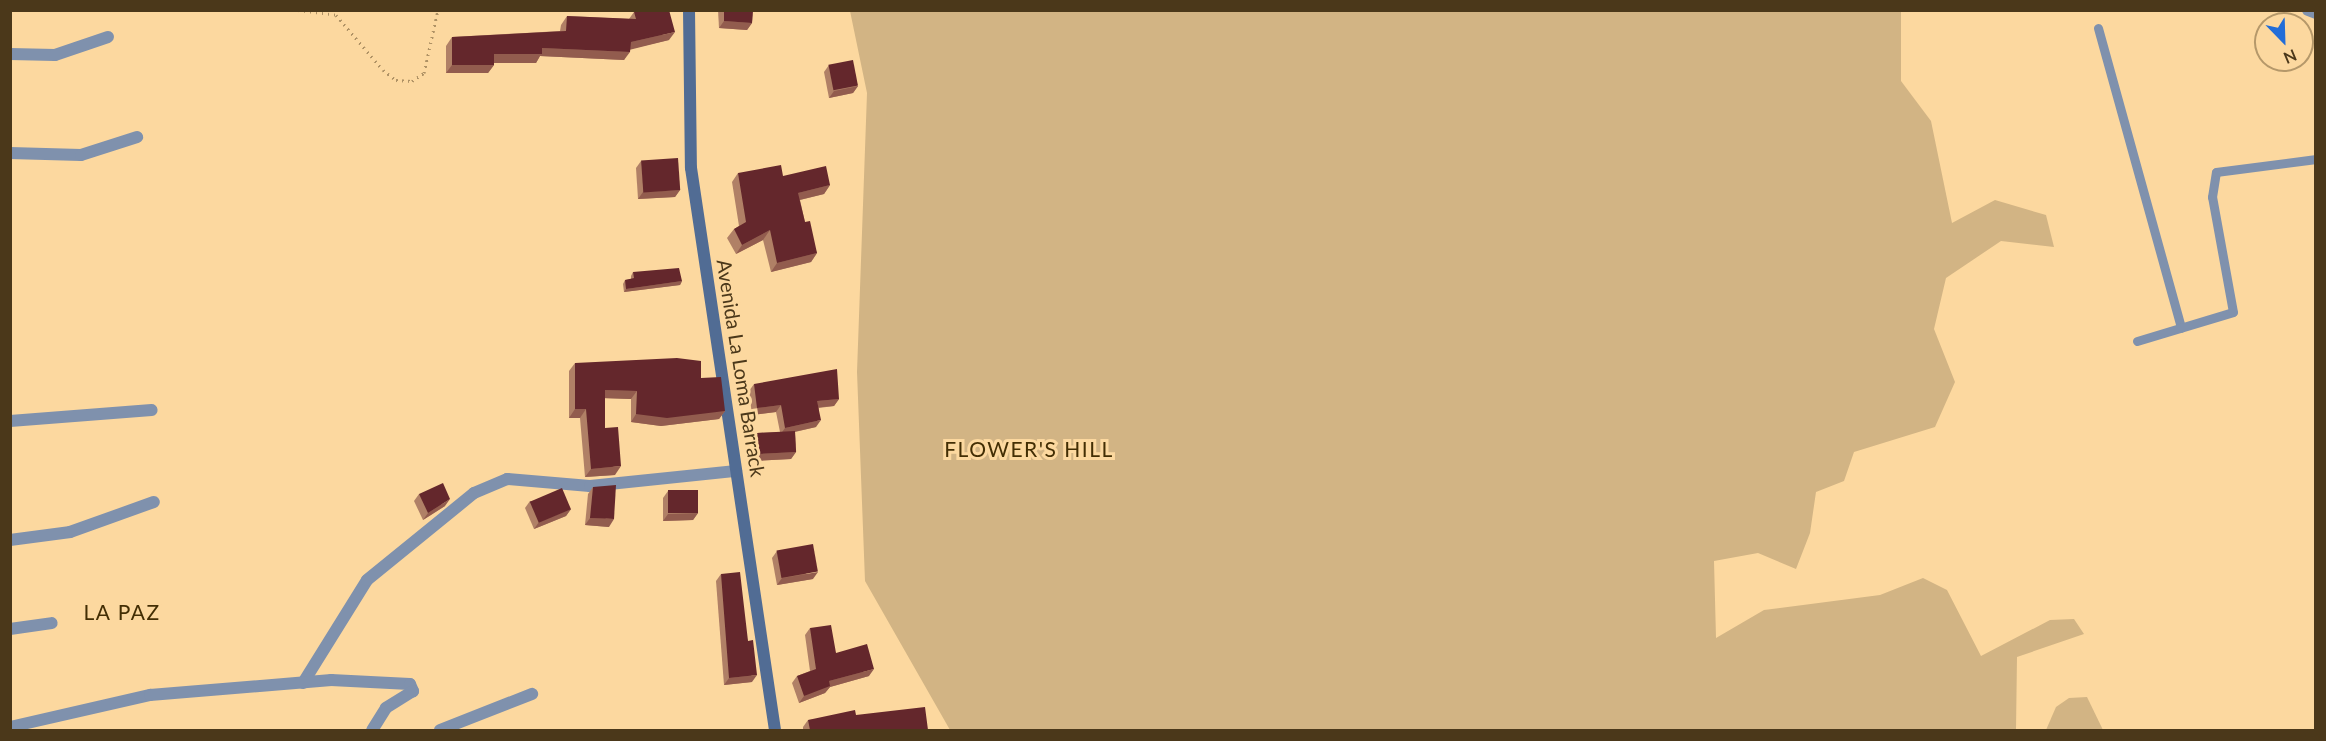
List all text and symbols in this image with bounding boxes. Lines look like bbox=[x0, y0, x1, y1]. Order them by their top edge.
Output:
north arrow bbox=[2254, 12, 2314, 72]
text: N bbox=[2281, 46, 2300, 68]
street label: Avenida La Loma Barrack bbox=[712, 257, 770, 479]
district label: FLOWER'S HILL bbox=[944, 436, 1114, 462]
district label: LA PAZ bbox=[83, 599, 161, 625]

